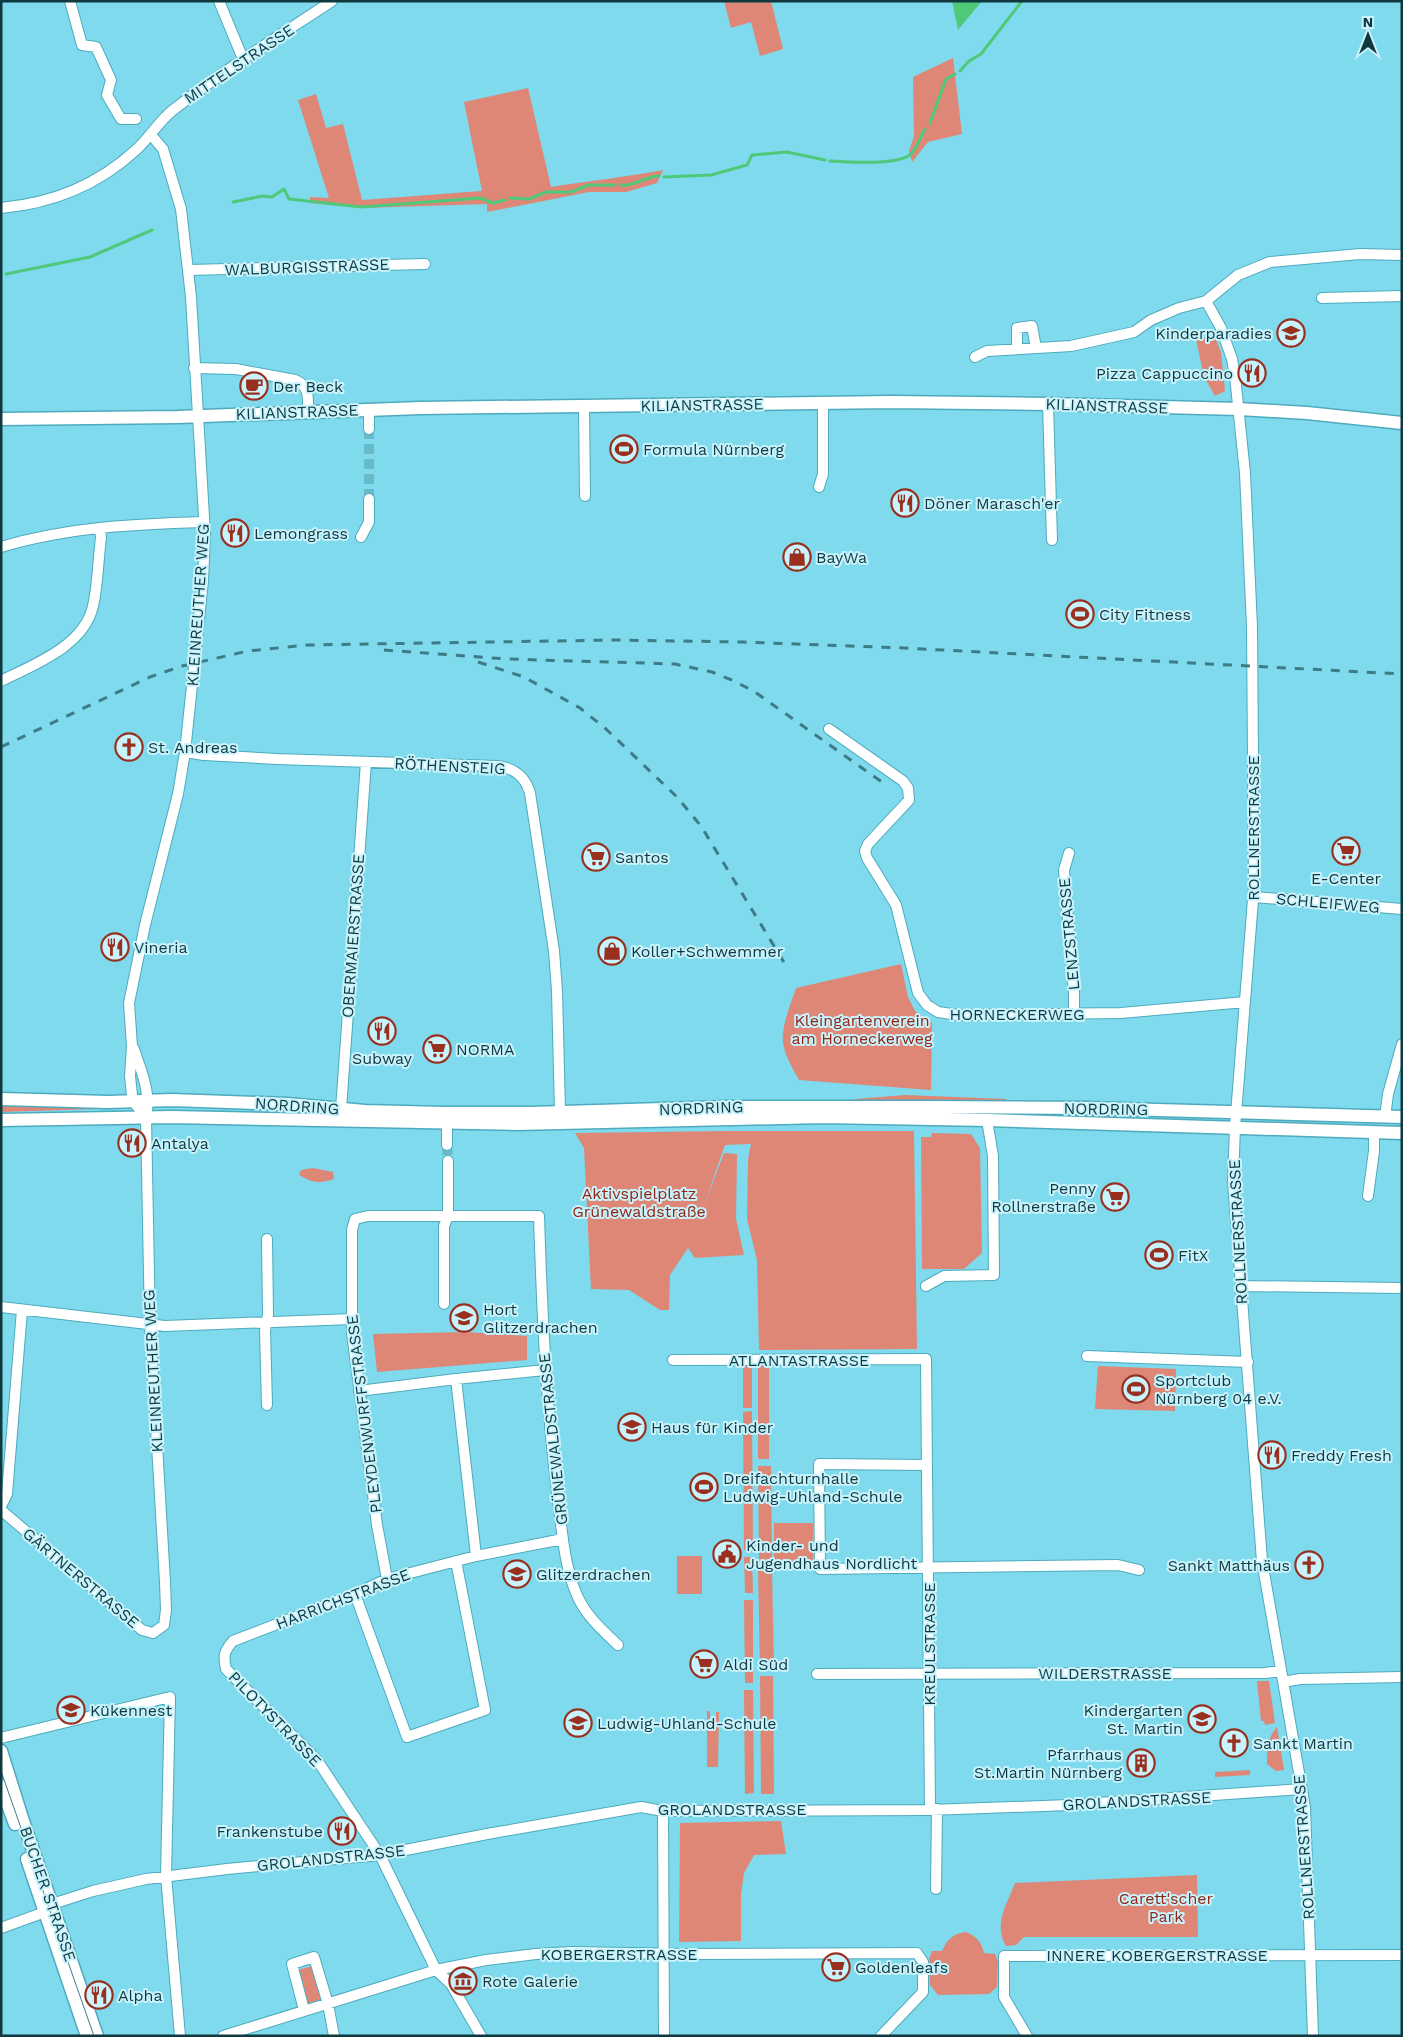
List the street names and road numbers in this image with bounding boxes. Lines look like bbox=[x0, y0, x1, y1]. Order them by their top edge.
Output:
street label: MITTELSTRASSE bbox=[180, 20, 298, 108]
street label: WALBURGISSTRASSE bbox=[224, 255, 390, 279]
street label: KILIANSTRASSE bbox=[640, 394, 764, 416]
street label: KILIANSTRASSE bbox=[1045, 394, 1169, 418]
street label: KILIANSTRASSE bbox=[235, 400, 359, 424]
street label: KLEINREUTHER WEG bbox=[183, 523, 213, 687]
street label: RÖTHENSTEIG bbox=[394, 754, 506, 778]
street label: ROLLNERSTRASSE bbox=[1244, 755, 1263, 901]
street label: OBERMAIERSTRASSE bbox=[338, 853, 368, 1019]
street label: LENZSTRASSE bbox=[1055, 877, 1083, 991]
street label: SCHLEIFWEG bbox=[1275, 889, 1381, 917]
street label: HORNECKERWEG bbox=[949, 1005, 1085, 1024]
street label: NORDRING bbox=[254, 1094, 340, 1118]
street label: NORDRING bbox=[658, 1097, 744, 1119]
street label: NORDRING bbox=[1064, 1099, 1148, 1119]
street label: ROLLNERSTRASSE bbox=[1225, 1159, 1251, 1305]
street label: KLEINREUTHER WEG bbox=[139, 1289, 167, 1453]
street label: PLEYDENWURFFSTRASSE bbox=[342, 1314, 386, 1514]
street label: ATLANTASTRASSE bbox=[729, 1351, 869, 1370]
street label: GRÜNEWALDSTRASSE bbox=[535, 1352, 571, 1526]
street label: GÄRTNERSTRASSE bbox=[19, 1524, 143, 1632]
street label: HARRICHSTRASSE bbox=[273, 1565, 413, 1633]
street label: KREULSTRASSE bbox=[920, 1582, 939, 1706]
street label: WILDERSTRASSE bbox=[1038, 1664, 1172, 1683]
street label: PILOTYSTRASSE bbox=[225, 1667, 325, 1771]
street label: ROLLNERSTRASSE bbox=[1289, 1774, 1319, 1920]
street label: GROLANDSTRASSE bbox=[1062, 1788, 1212, 1814]
street label: GROLANDSTRASSE bbox=[658, 1800, 806, 1819]
street label: BUCHER STRASSE bbox=[16, 1824, 80, 1964]
street label: GROLANDSTRASSE bbox=[256, 1841, 406, 1875]
street label: KOBERGERSTRASSE bbox=[541, 1945, 697, 1964]
street label: INNERE KOBERGERSTRASSE bbox=[1046, 1946, 1268, 1965]

